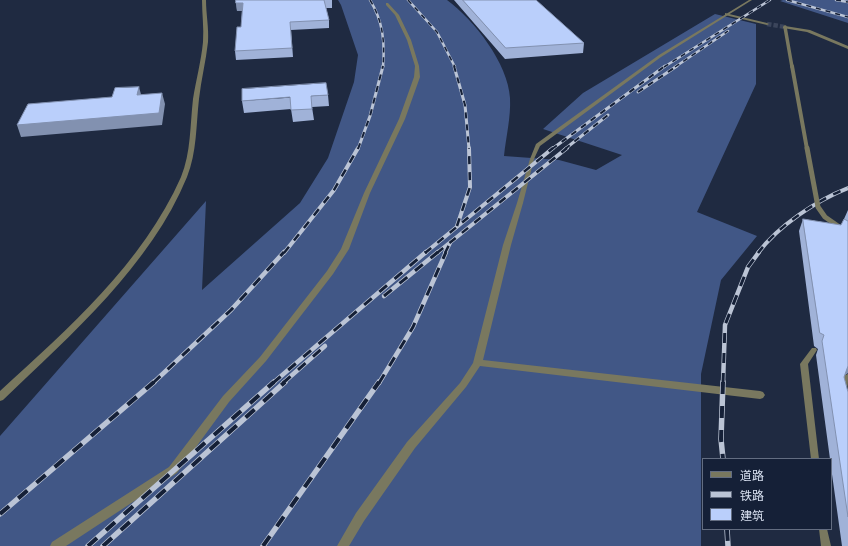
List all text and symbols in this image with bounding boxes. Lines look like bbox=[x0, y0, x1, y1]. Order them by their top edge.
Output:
legend bbox=[702, 458, 832, 530]
text: 道路 bbox=[740, 468, 764, 482]
text: 铁路 bbox=[740, 488, 764, 502]
text: 建筑 bbox=[740, 508, 764, 522]

